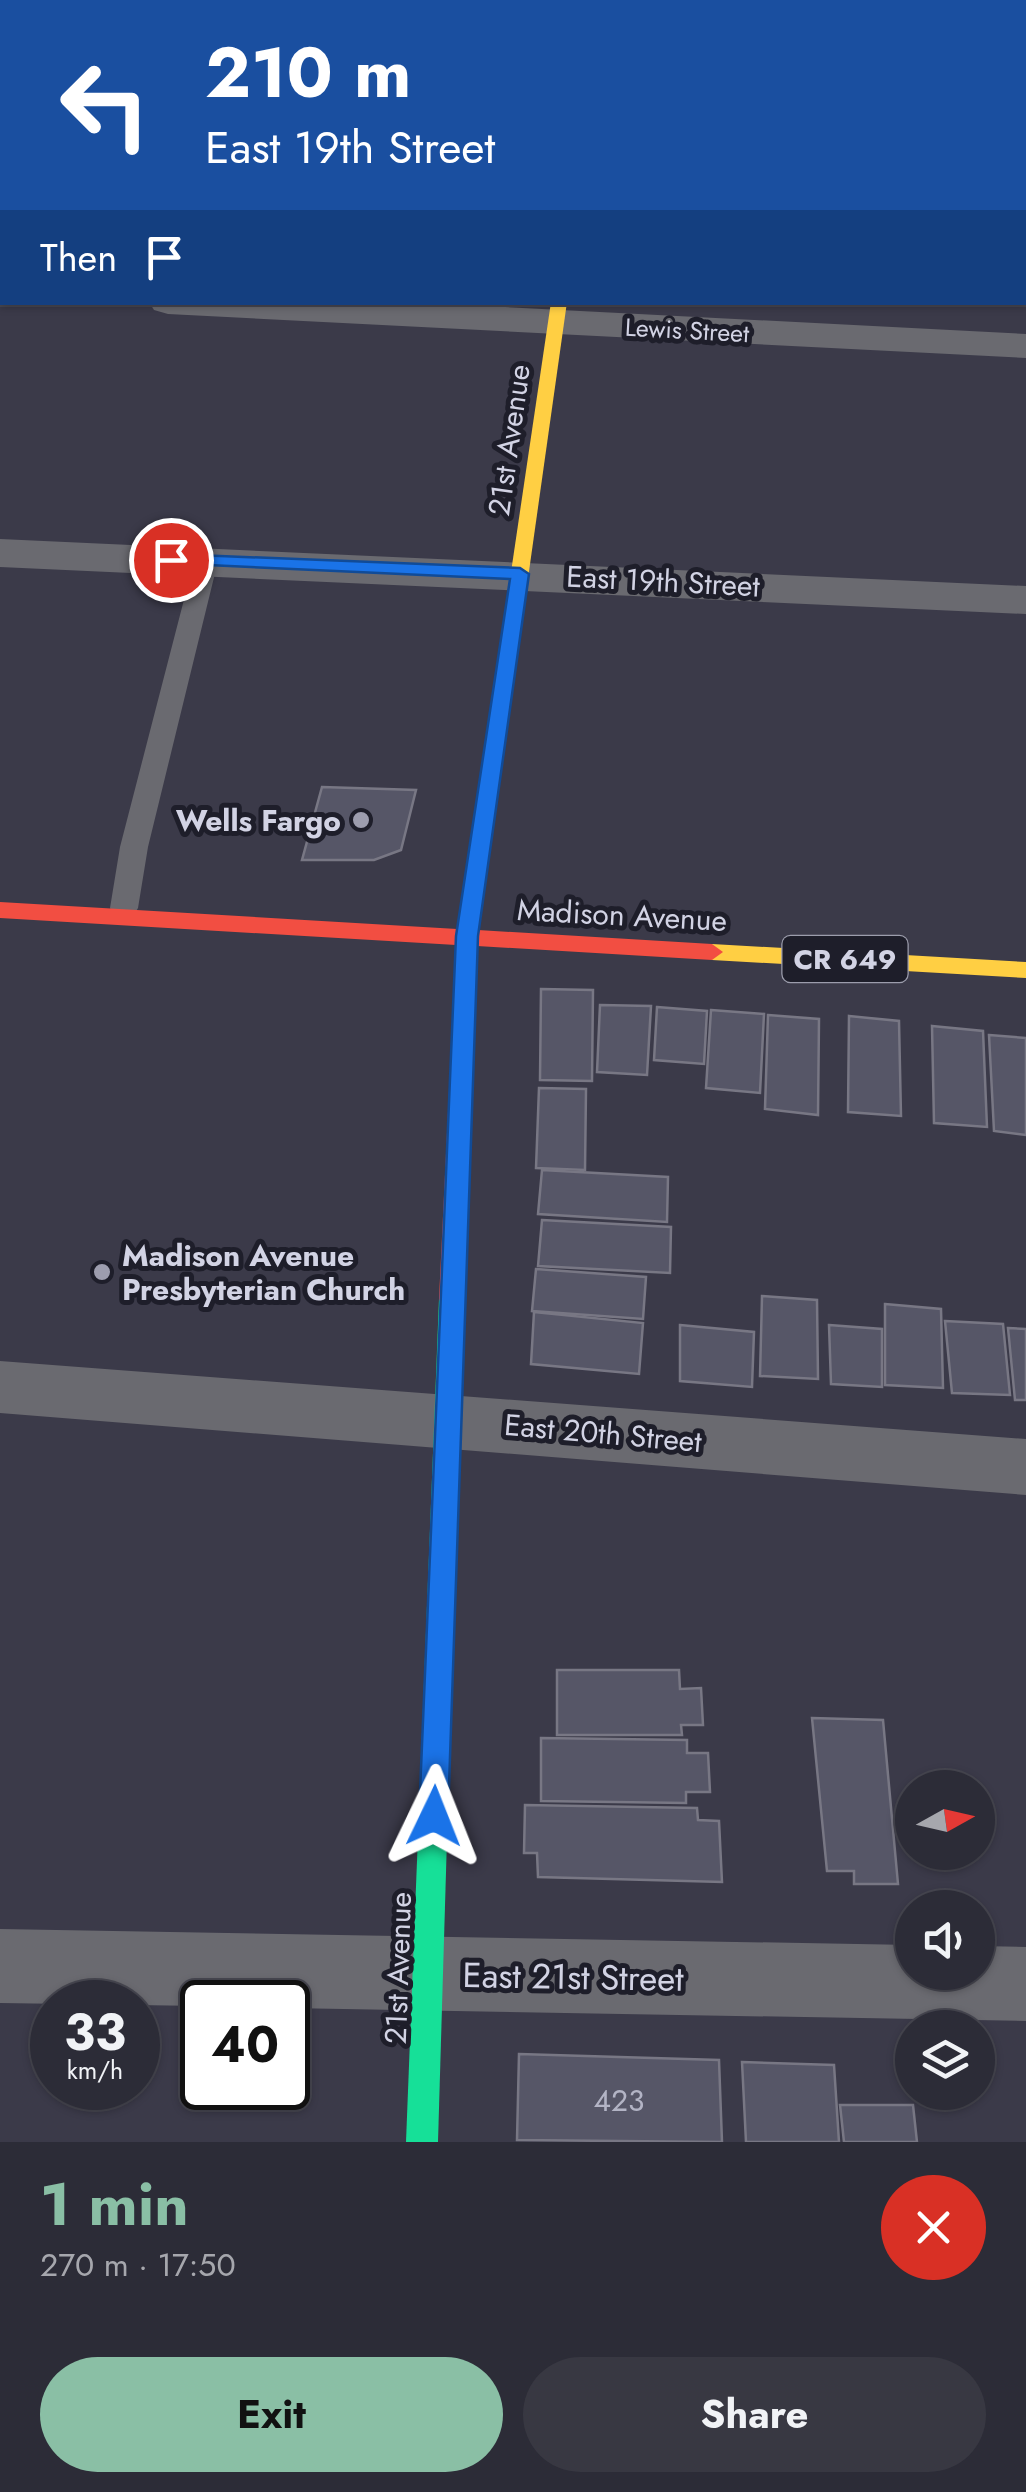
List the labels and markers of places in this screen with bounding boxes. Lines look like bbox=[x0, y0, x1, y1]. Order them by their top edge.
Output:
pin bbox=[129, 518, 214, 603]
place label: Wells Fargo bbox=[176, 799, 341, 842]
marker: Wells Fargo bbox=[350, 809, 372, 831]
place label: Madison Avenue Presbyterian Church bbox=[122, 1234, 405, 1311]
marker: Madison Avenue Presbyterian Church bbox=[91, 1261, 113, 1283]

